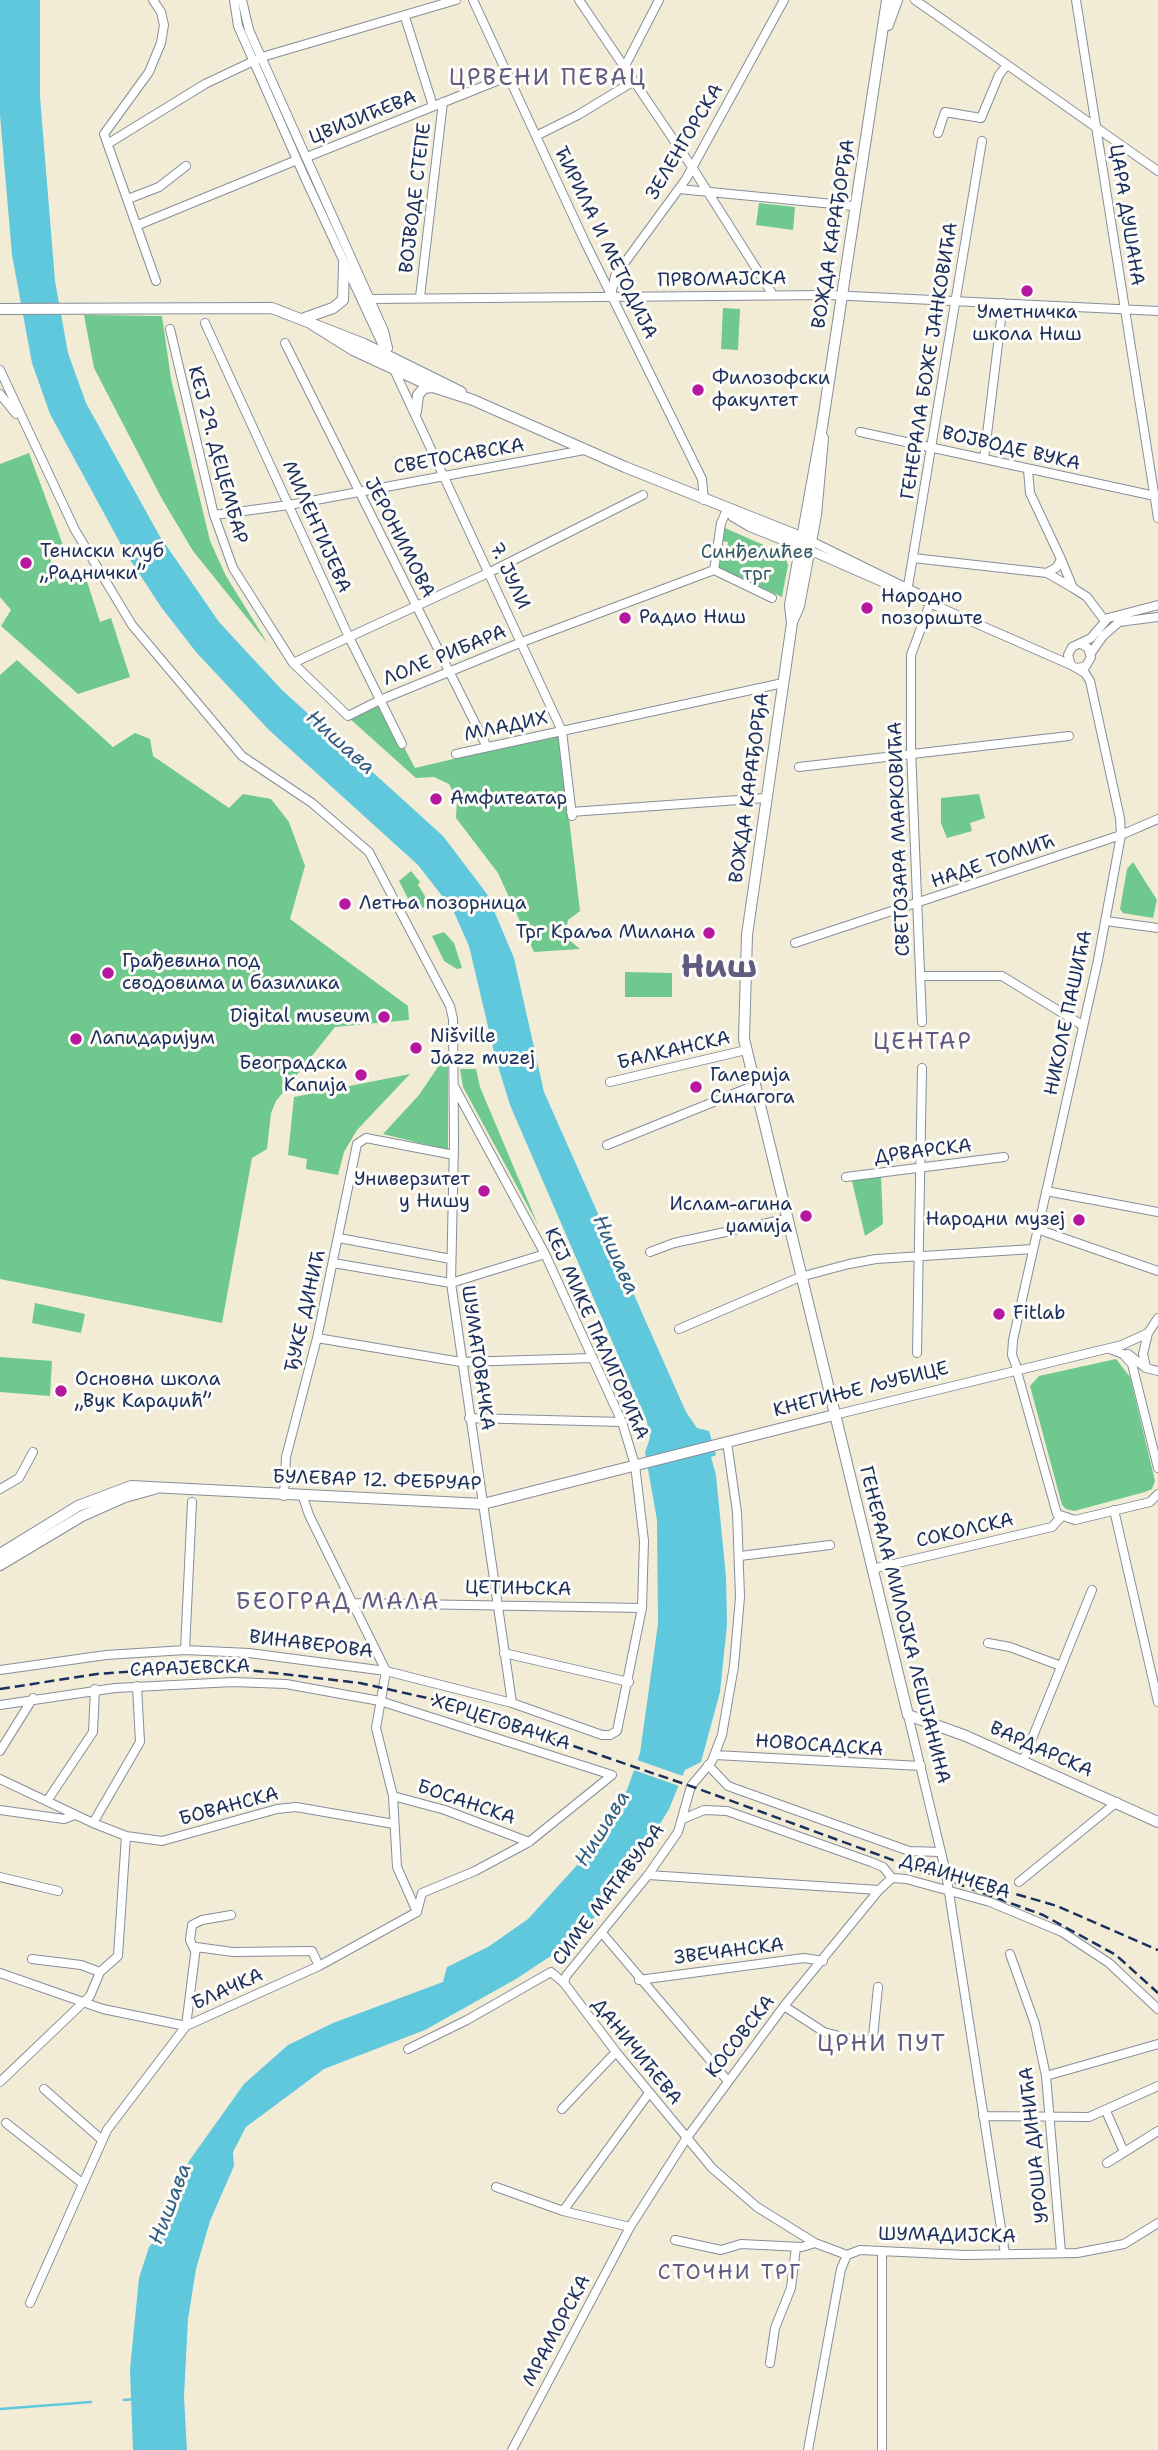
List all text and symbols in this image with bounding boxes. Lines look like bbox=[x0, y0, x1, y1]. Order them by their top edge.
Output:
district label: ЦРВЕНИ ПЕВАЦ bbox=[450, 65, 646, 93]
street label: ЗЕЛЕНГОРСКА bbox=[641, 80, 729, 204]
street label: ЦВИЈИЋЕВА bbox=[306, 86, 420, 150]
street label: ВОЈВОДЕ СТЕПЕ bbox=[395, 121, 437, 275]
street label: ВОЖДА КАРАЂОРЂА bbox=[808, 137, 860, 331]
street label: ЋИРИЛА И МЕТОДИЈА bbox=[548, 143, 662, 343]
street label: ЦАРА ДУШАНА bbox=[1104, 143, 1148, 287]
street label: ГЕНЕРАЛА БОЖЕ ЈАНКОВИЋА bbox=[897, 221, 963, 501]
street label: ПРВОМАЈСКА bbox=[657, 267, 787, 293]
marker: Уметничка школа Ниш bbox=[1019, 283, 1035, 299]
place label: Уметничка школа Ниш bbox=[972, 302, 1082, 346]
street label: КЕЈ 29. ДЕЦЕМБАР bbox=[182, 364, 252, 546]
place label: Филозофски факултет bbox=[712, 368, 830, 412]
marker: Филозофски факултет bbox=[690, 382, 706, 398]
street label: ВОЈВОДЕ ВУКА bbox=[940, 422, 1082, 476]
street label: СВЕТОСАВСКА bbox=[392, 434, 526, 480]
street label: МИЛЕНТИЈЕВА bbox=[277, 457, 355, 597]
street label: ЈЕРОНИМОВА bbox=[359, 474, 439, 602]
street label: 7. ЈУЛИ bbox=[484, 539, 534, 613]
place label: Тениски клуб „Раднички” bbox=[40, 541, 164, 585]
park label: Синђелићев трг bbox=[701, 542, 813, 586]
marker: Тениски клуб „Раднички” bbox=[18, 555, 34, 571]
place label: Народно позориште bbox=[881, 586, 983, 630]
marker: Народно позориште bbox=[859, 600, 875, 616]
place label: Радио Ниш bbox=[639, 607, 746, 629]
marker: Радио Ниш bbox=[617, 610, 633, 626]
street label: ЛОЛЕ РИБАРА bbox=[380, 621, 510, 691]
street label: ВОЖДА КАРАЂОРЂА bbox=[725, 691, 775, 885]
water label: Нишава bbox=[300, 705, 380, 781]
street label: МЛАДИХ bbox=[462, 707, 550, 747]
street label: СВЕТОЗАРА МАРКОВИЋА bbox=[885, 721, 915, 957]
place label: Амфитеатар bbox=[450, 788, 567, 810]
marker: Амфитеатар bbox=[428, 791, 444, 807]
street label: НАДЕ ТОМИЋ bbox=[928, 830, 1058, 894]
place label: Летња позорница bbox=[359, 893, 527, 915]
marker: Летња позорница bbox=[337, 896, 353, 912]
place label: Трг Краља Милана bbox=[515, 922, 695, 944]
marker: Трг Краља Милана bbox=[701, 925, 717, 941]
street label: НИКОЛЕ ПАШИЋА bbox=[1040, 928, 1098, 1098]
district label: Ниш bbox=[681, 948, 757, 988]
place label: Грађевина под сводовима и базилика bbox=[122, 951, 340, 995]
marker: Грађевина под сводовима и базилика bbox=[100, 965, 116, 981]
place label: Digital museum bbox=[230, 1006, 370, 1028]
marker: Digital museum bbox=[376, 1009, 392, 1025]
place label: Nišville Jazz muzej bbox=[430, 1026, 535, 1070]
street label: БАЛКАНСКА bbox=[615, 1027, 733, 1075]
place label: Лапидаријум bbox=[90, 1028, 215, 1050]
district label: ЦЕНТАР bbox=[874, 1029, 972, 1057]
marker: Лапидаријум bbox=[68, 1031, 84, 1047]
marker: Nišville Jazz muzej bbox=[408, 1040, 424, 1056]
place label: Београдска Капија bbox=[239, 1053, 347, 1097]
place label: Галерија Синагога bbox=[710, 1065, 795, 1109]
marker: Београдска Капија bbox=[353, 1067, 369, 1083]
marker: Галерија Синагога bbox=[688, 1079, 704, 1095]
street label: ДРВАРСКА bbox=[873, 1135, 973, 1169]
place label: Универзитет у Нишу bbox=[354, 1169, 470, 1213]
marker: Универзитет у Нишу bbox=[476, 1183, 492, 1199]
place label: Ислам-агина џамија bbox=[669, 1194, 792, 1238]
marker: Ислам-агина џамија bbox=[798, 1208, 814, 1224]
place label: Народни музеј bbox=[926, 1209, 1065, 1231]
water label: Нишава bbox=[586, 1211, 644, 1299]
marker: Народни музеј bbox=[1071, 1212, 1087, 1228]
street label: КЕЈ МИКЕ ПАЛИГОРИЋА bbox=[539, 1224, 653, 1444]
street label: ЂУКЕ ДИНИЋ bbox=[281, 1248, 331, 1374]
street label: ШУМАТОВАЧКА bbox=[456, 1284, 498, 1432]
place label: Fitlab bbox=[1013, 1303, 1065, 1325]
marker: Fitlab bbox=[991, 1306, 1007, 1322]
street label: КНЕГИЊЕ ЉУБИЦЕ bbox=[771, 1357, 951, 1423]
place label: Основна школа „Вук Караџић” bbox=[75, 1369, 220, 1413]
marker: Основна школа „Вук Караџић” bbox=[53, 1383, 69, 1399]
street label: ГЕНЕРАЛА МИЛОЈКА ЛЕШЈАНИНА bbox=[853, 1464, 955, 1786]
street label: БУЛЕВАР 12. ФЕБРУАР bbox=[272, 1466, 482, 1496]
street label: СОКОЛСКА bbox=[914, 1509, 1016, 1553]
street label: ЦЕТИЊСКА bbox=[465, 1577, 571, 1601]
district label: БЕОГРАД МАЛА bbox=[237, 1589, 439, 1617]
street label: ВИНАВЕРОВА bbox=[248, 1626, 374, 1664]
street label: САРАЈЕВСКА bbox=[129, 1656, 251, 1682]
street label: ХЕРЦЕГОВАЧКА bbox=[429, 1690, 573, 1756]
street label: ВАРДАРСКА bbox=[986, 1717, 1096, 1783]
street label: НОВОСАДСКА bbox=[754, 1730, 884, 1762]
street label: БОСАНСКА bbox=[414, 1776, 518, 1830]
street label: БОВАНСКА bbox=[177, 1783, 281, 1831]
water label: Нишава bbox=[570, 1786, 636, 1872]
street label: СИМЕ МАТАВУЉА bbox=[548, 1820, 670, 1970]
street label: ДРАИНЧЕВА bbox=[897, 1849, 1013, 1905]
street label: ЗВЕЧАНСКА bbox=[673, 1934, 785, 1970]
street label: БЛАЧКА bbox=[189, 1964, 267, 2016]
street label: КОСОВСКА bbox=[702, 1991, 780, 2083]
street label: ДАНИЧИЋЕВА bbox=[586, 1994, 686, 2110]
district label: ЦРНИ ПУТ bbox=[818, 2031, 946, 2059]
street label: УРОША ДИНИЋА bbox=[1015, 2066, 1055, 2224]
water label: Нишава bbox=[144, 2160, 198, 2248]
street label: ШУМАДИЈСКА bbox=[878, 2223, 1016, 2249]
district label: СТОЧНИ ТРГ bbox=[659, 2261, 801, 2287]
street label: МРАМОРСКА bbox=[518, 2271, 596, 2391]

